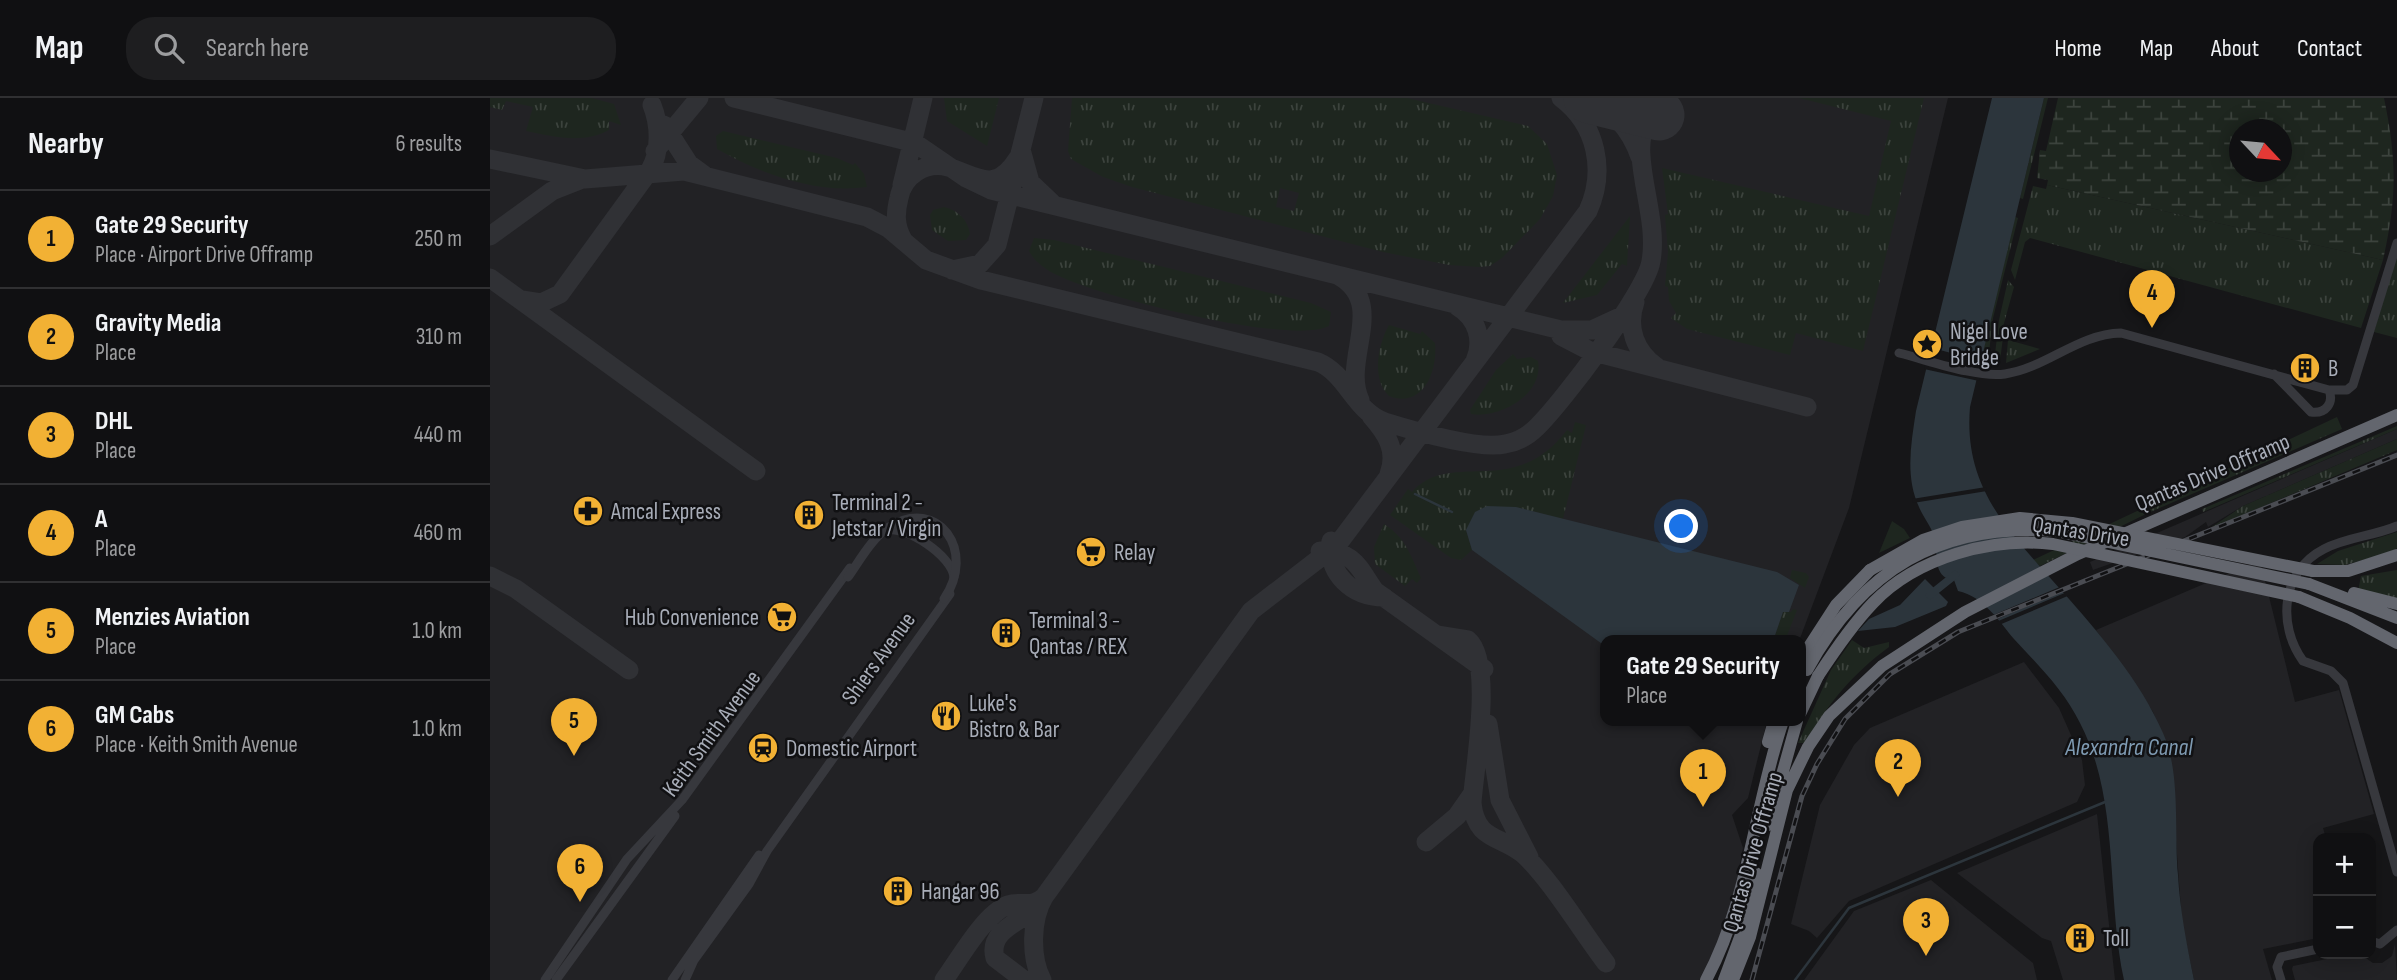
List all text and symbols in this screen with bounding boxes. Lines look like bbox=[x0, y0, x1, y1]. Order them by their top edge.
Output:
search box bbox=[126, 17, 616, 80]
text: Map bbox=[35, 28, 84, 68]
icon: search bbox=[150, 29, 188, 67]
text: Search here bbox=[206, 33, 309, 64]
text: Home bbox=[2054, 34, 2102, 63]
text: Map bbox=[2140, 34, 2173, 63]
text: About bbox=[2211, 34, 2259, 63]
text: Contact bbox=[2297, 34, 2362, 63]
north arrow bbox=[2229, 119, 2292, 182]
text: Nearby bbox=[28, 126, 104, 162]
text: 6 results bbox=[396, 130, 462, 158]
text: Gate 29 Security bbox=[95, 210, 249, 241]
text: 1 bbox=[46, 225, 56, 253]
text: 250 m bbox=[415, 225, 462, 253]
text: Place · Airport Drive Offramp bbox=[95, 241, 313, 269]
pin: 4 bbox=[2129, 270, 2175, 328]
text: Gravity Media bbox=[95, 308, 221, 339]
place label: Nigel Love Bridge bbox=[1950, 318, 2028, 372]
text: 2 bbox=[46, 323, 56, 351]
text: 310 m bbox=[416, 323, 462, 351]
place icon: Nigel Love Bridge bbox=[1910, 327, 1944, 361]
text: Place bbox=[95, 339, 136, 367]
building icon: B bbox=[2288, 351, 2322, 385]
place label: B bbox=[2328, 355, 2338, 383]
text: DHL bbox=[95, 406, 133, 437]
text: 3 bbox=[46, 421, 56, 449]
text: 440 m bbox=[414, 421, 462, 449]
street label: Qantas Drive Offramp bbox=[2131, 428, 2294, 518]
text: Place bbox=[95, 437, 136, 465]
place label: Terminal 2 - Jetstar / Virgin bbox=[831, 489, 941, 543]
pharmacy icon: Amcal Express bbox=[571, 494, 605, 528]
place label: Amcal Express bbox=[610, 498, 721, 526]
building icon: Terminal 2 - Jetstar / Virgin bbox=[792, 498, 826, 532]
text: A bbox=[95, 504, 107, 535]
your location bbox=[1664, 509, 1698, 543]
street label: Qantas Drive bbox=[2030, 511, 2131, 553]
text: 4 bbox=[46, 519, 56, 547]
text: 460 m bbox=[414, 519, 462, 547]
text: Place bbox=[95, 535, 136, 563]
supermarket icon: Relay bbox=[1074, 535, 1108, 569]
place label: Relay bbox=[1114, 539, 1156, 567]
supermarket icon: Hub Convenience bbox=[765, 600, 799, 634]
text: Menzies Aviation bbox=[95, 602, 250, 633]
place label: Hub Convenience bbox=[625, 604, 759, 632]
street label: Shiers Avenue bbox=[836, 607, 922, 710]
place label: Terminal 3 - Qantas / REX bbox=[1029, 607, 1127, 661]
building icon: Terminal 3 - Qantas / REX bbox=[989, 616, 1023, 650]
text: 5 bbox=[46, 617, 56, 645]
text: 1.0 km bbox=[412, 617, 462, 645]
text: Place bbox=[95, 633, 136, 661]
popup bbox=[1600, 635, 1806, 726]
text: Gate 29 Security bbox=[1626, 651, 1780, 682]
street label: Keith Smith Avenue bbox=[656, 665, 767, 802]
text: Place bbox=[1626, 682, 1667, 710]
place label: Luke's Bistro & Bar bbox=[969, 690, 1060, 744]
pin: 5 bbox=[551, 698, 597, 756]
restaurant icon: Luke's Bistro & Bar bbox=[929, 699, 963, 733]
text: GM Cabs bbox=[95, 700, 174, 731]
text: 6 bbox=[46, 715, 56, 743]
text: 1.0 km bbox=[412, 715, 462, 743]
text: Place · Keith Smith Avenue bbox=[95, 731, 298, 759]
station icon: Domestic Airport bbox=[746, 731, 780, 765]
water label: Alexandra Canal bbox=[2064, 733, 2193, 762]
place label: Domestic Airport bbox=[786, 735, 917, 763]
pin: 2 bbox=[1875, 739, 1921, 797]
pin: 1 bbox=[1680, 749, 1726, 807]
street label: Qantas Drive Offramp bbox=[1717, 769, 1789, 936]
map controls bbox=[2313, 833, 2376, 959]
button: + bbox=[2313, 833, 2376, 896]
pin: 6 bbox=[557, 844, 603, 902]
building icon: Hangar 96 bbox=[881, 874, 915, 908]
place label: Hangar 96 bbox=[921, 878, 1000, 906]
button: − bbox=[2313, 896, 2376, 959]
pin: 3 bbox=[1903, 898, 1949, 956]
building icon: Toll bbox=[2063, 921, 2097, 955]
place label: Toll bbox=[2103, 925, 2129, 953]

